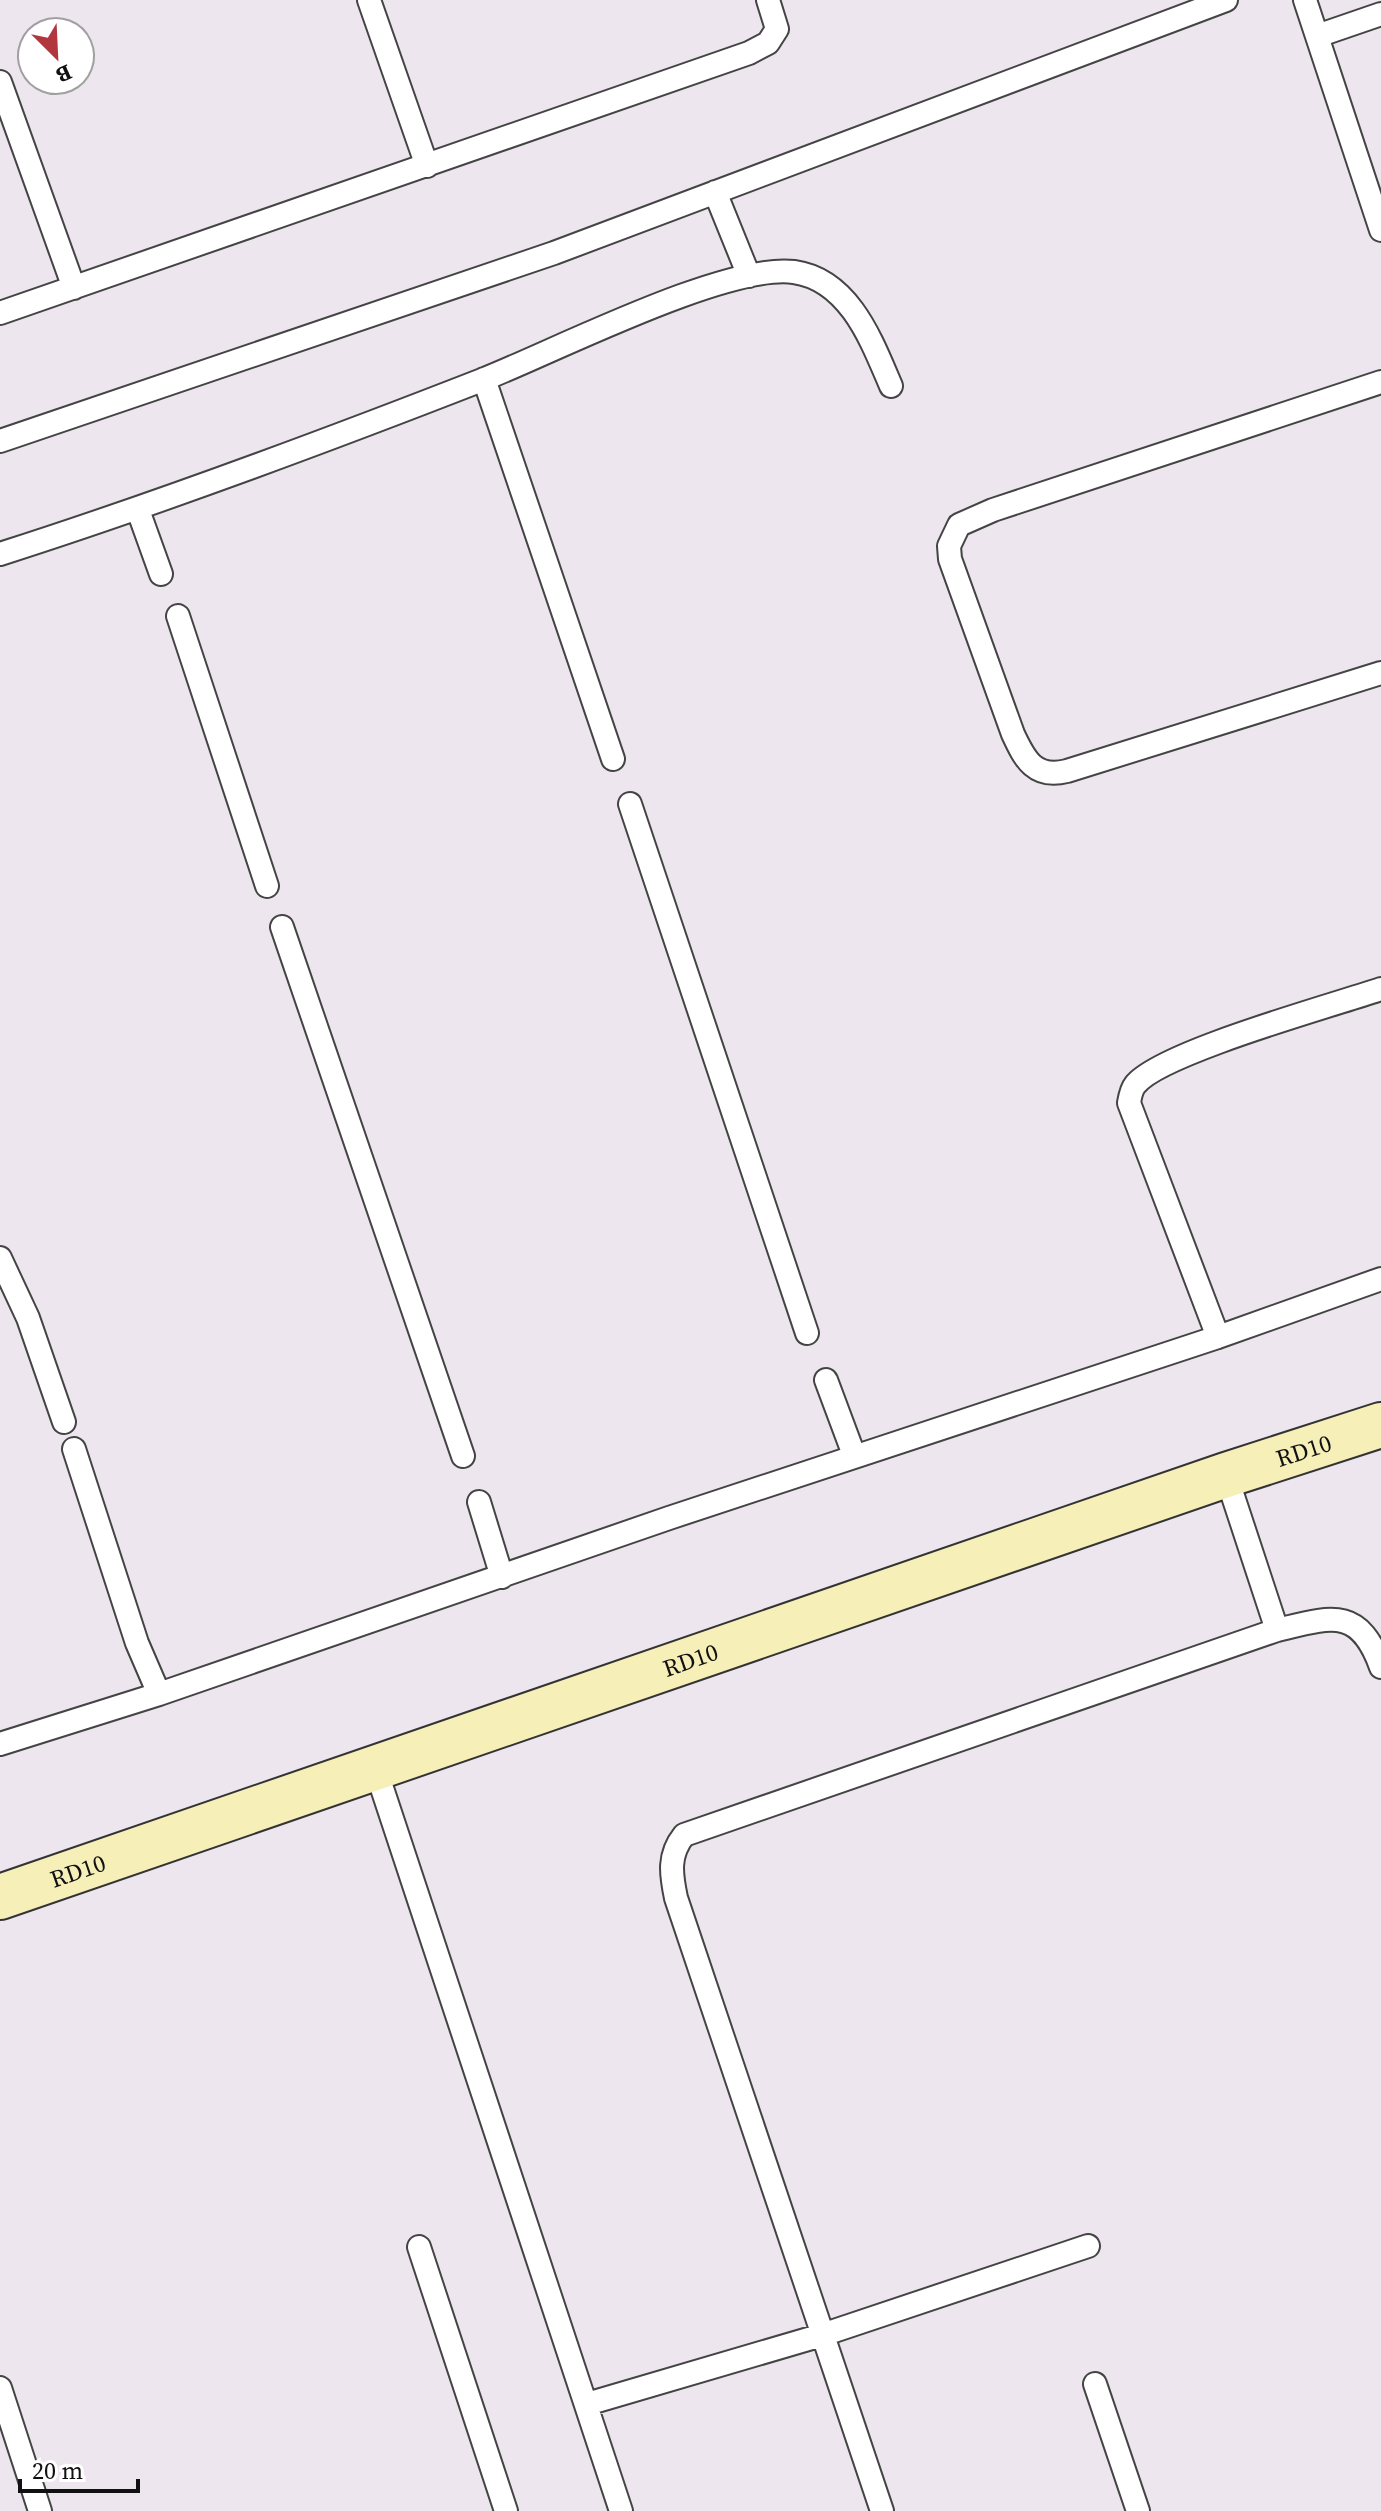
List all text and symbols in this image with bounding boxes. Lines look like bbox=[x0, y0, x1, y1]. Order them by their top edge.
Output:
north arrow bbox=[16, 16, 96, 96]
text: B bbox=[51, 58, 77, 91]
street label: RD10 bbox=[1271, 1426, 1336, 1474]
street label: RD10 bbox=[658, 1635, 722, 1684]
street label: RD10 bbox=[45, 1845, 110, 1895]
scale bar bbox=[20, 2443, 138, 2493]
text: 20 m bbox=[32, 2454, 83, 2487]

